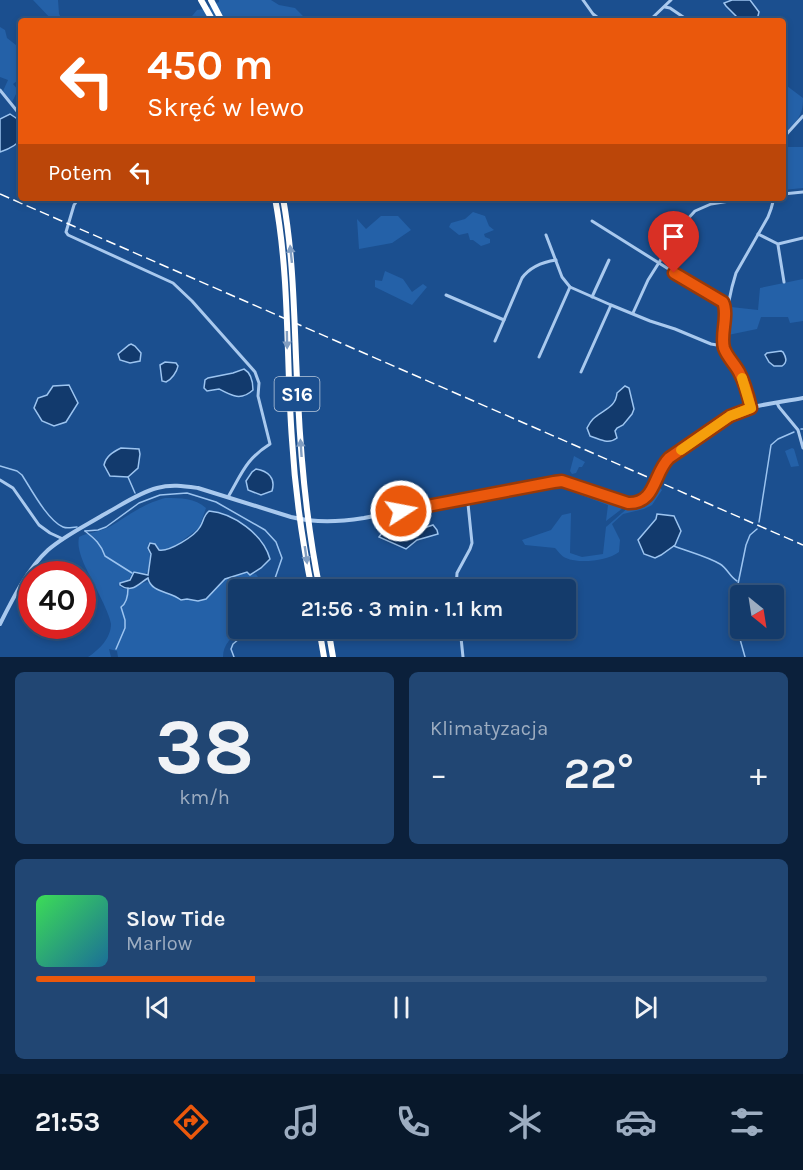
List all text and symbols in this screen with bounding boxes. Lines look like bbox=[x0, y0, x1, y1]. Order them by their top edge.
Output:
text: 450 m bbox=[147, 40, 273, 90]
icon: left bbox=[48, 42, 126, 120]
text: Skręć w lewo bbox=[147, 91, 304, 123]
icon: left bbox=[124, 156, 157, 189]
text: Potem bbox=[48, 160, 112, 186]
pin bbox=[648, 211, 699, 273]
icon: arrive bbox=[657, 220, 690, 253]
one-way arrow bbox=[286, 244, 296, 263]
one-way arrow bbox=[283, 330, 292, 349]
road number: S16 bbox=[274, 377, 320, 411]
one-way arrow bbox=[296, 439, 306, 458]
position arrow bbox=[369, 479, 433, 543]
one-way arrow bbox=[302, 545, 311, 564]
speed limit sign: 40 bbox=[18, 561, 96, 639]
north arrow bbox=[730, 585, 784, 639]
map controls bbox=[730, 585, 784, 639]
text: 21:56 · 3 min · 1.1 km bbox=[301, 596, 503, 622]
text: 38 bbox=[155, 701, 254, 793]
text: Klimatyzacja bbox=[430, 717, 548, 740]
text: 22° bbox=[563, 747, 634, 799]
text: − bbox=[430, 755, 447, 793]
text: + bbox=[750, 755, 767, 793]
text: km/h bbox=[179, 786, 230, 809]
text: Slow Tide bbox=[126, 906, 226, 932]
text: Marlow bbox=[126, 932, 192, 955]
icon: previous bbox=[141, 991, 174, 1024]
icon: pause bbox=[385, 991, 418, 1024]
icon: next bbox=[629, 991, 662, 1024]
icon: directions bbox=[170, 1101, 212, 1143]
icon: music bbox=[281, 1101, 323, 1143]
icon: phone bbox=[392, 1101, 434, 1143]
icon: climate bbox=[504, 1101, 546, 1143]
icon: car bbox=[615, 1101, 657, 1143]
icon: filters bbox=[726, 1101, 768, 1143]
text: 21:53 bbox=[35, 1106, 100, 1138]

